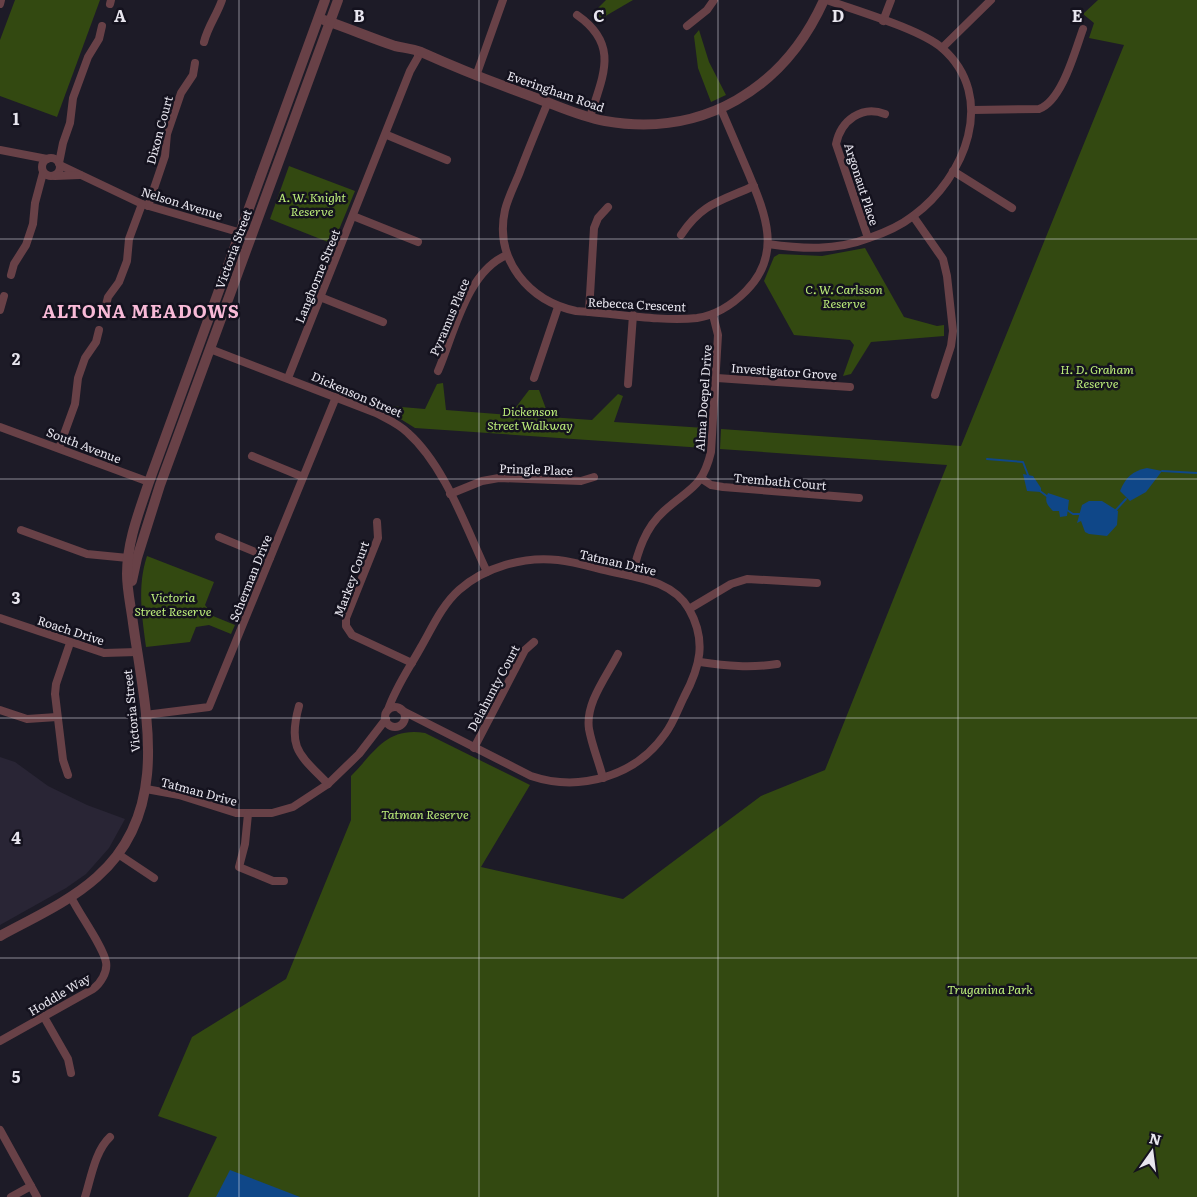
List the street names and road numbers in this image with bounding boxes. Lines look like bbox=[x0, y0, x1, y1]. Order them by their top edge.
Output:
street label: Everingham Road bbox=[505, 66, 608, 116]
street label: Dixon Court bbox=[141, 93, 177, 166]
street label: Argonaut Place bbox=[840, 140, 884, 228]
street label: Nelson Avenue bbox=[139, 182, 225, 224]
street label: Victoria Street bbox=[210, 207, 256, 291]
street label: Langhorne Street bbox=[290, 226, 344, 326]
street label: Pyramus Place bbox=[425, 275, 473, 359]
street label: Rebecca Crescent bbox=[587, 292, 687, 316]
street label: Alma Doepel Drive bbox=[690, 344, 716, 452]
street label: Investigator Grove bbox=[730, 358, 838, 384]
street label: Dickenson Street bbox=[309, 367, 405, 421]
street label: South Avenue bbox=[44, 422, 124, 468]
street label: Pringle Place bbox=[499, 459, 573, 479]
street label: Trembath Court bbox=[733, 468, 828, 494]
street label: Scherman Drive bbox=[224, 532, 276, 624]
street label: Markey Court bbox=[329, 538, 373, 619]
street label: Tatman Drive bbox=[578, 544, 658, 580]
street label: Roach Drive bbox=[35, 611, 107, 649]
street label: Delahunty Court bbox=[462, 641, 524, 735]
street label: Victoria Street bbox=[118, 669, 144, 753]
street label: Tatman Drive bbox=[159, 772, 239, 810]
street label: Hoddle Way bbox=[24, 968, 94, 1020]

